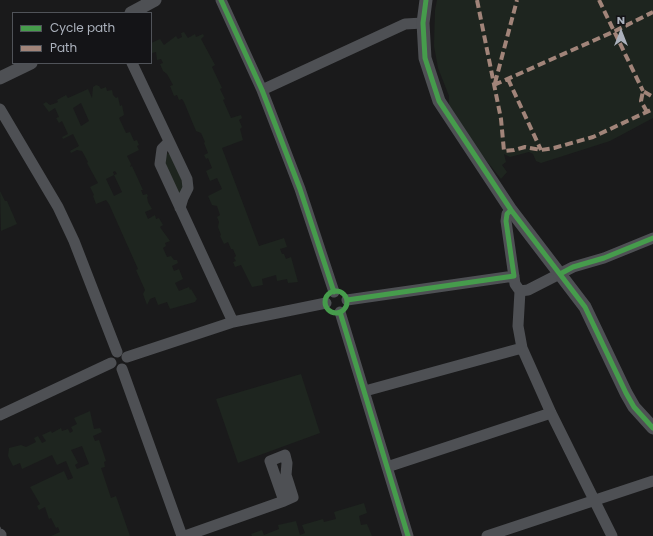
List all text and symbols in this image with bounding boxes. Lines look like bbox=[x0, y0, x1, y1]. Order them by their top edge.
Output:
legend bbox=[12, 12, 152, 64]
north arrow bbox=[601, 12, 641, 52]
text: N bbox=[617, 12, 625, 28]
text: Cycle path bbox=[50, 19, 115, 36]
text: Path bbox=[50, 39, 77, 56]

